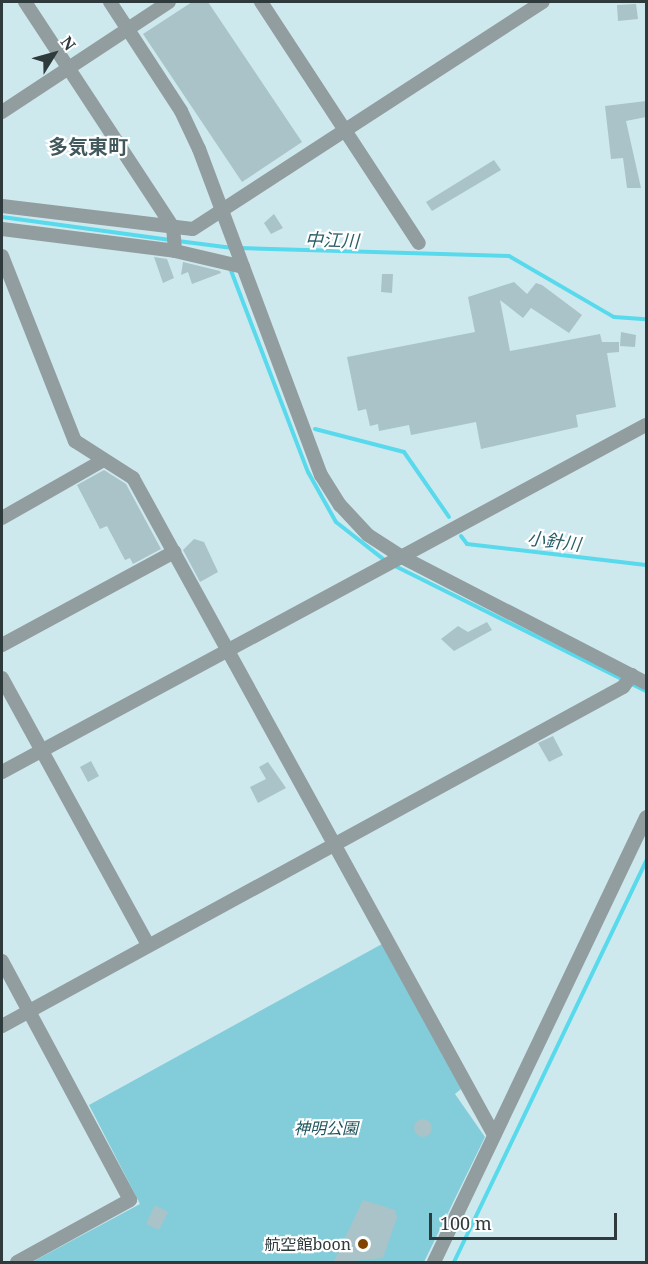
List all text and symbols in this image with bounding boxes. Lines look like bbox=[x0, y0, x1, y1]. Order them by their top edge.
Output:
north arrow bbox=[24, 24, 84, 84]
text: N bbox=[56, 32, 81, 55]
district label: 多気東町 bbox=[48, 134, 128, 158]
water label: 中江川 bbox=[305, 228, 359, 252]
water label: 小針川 bbox=[526, 527, 582, 555]
park label: 神明公園 bbox=[294, 1118, 358, 1138]
scale bar bbox=[432, 1201, 620, 1239]
text: 100 m bbox=[440, 1211, 492, 1235]
place label: 航空館boon bbox=[264, 1234, 351, 1254]
marker: 航空館boon bbox=[356, 1237, 370, 1251]

